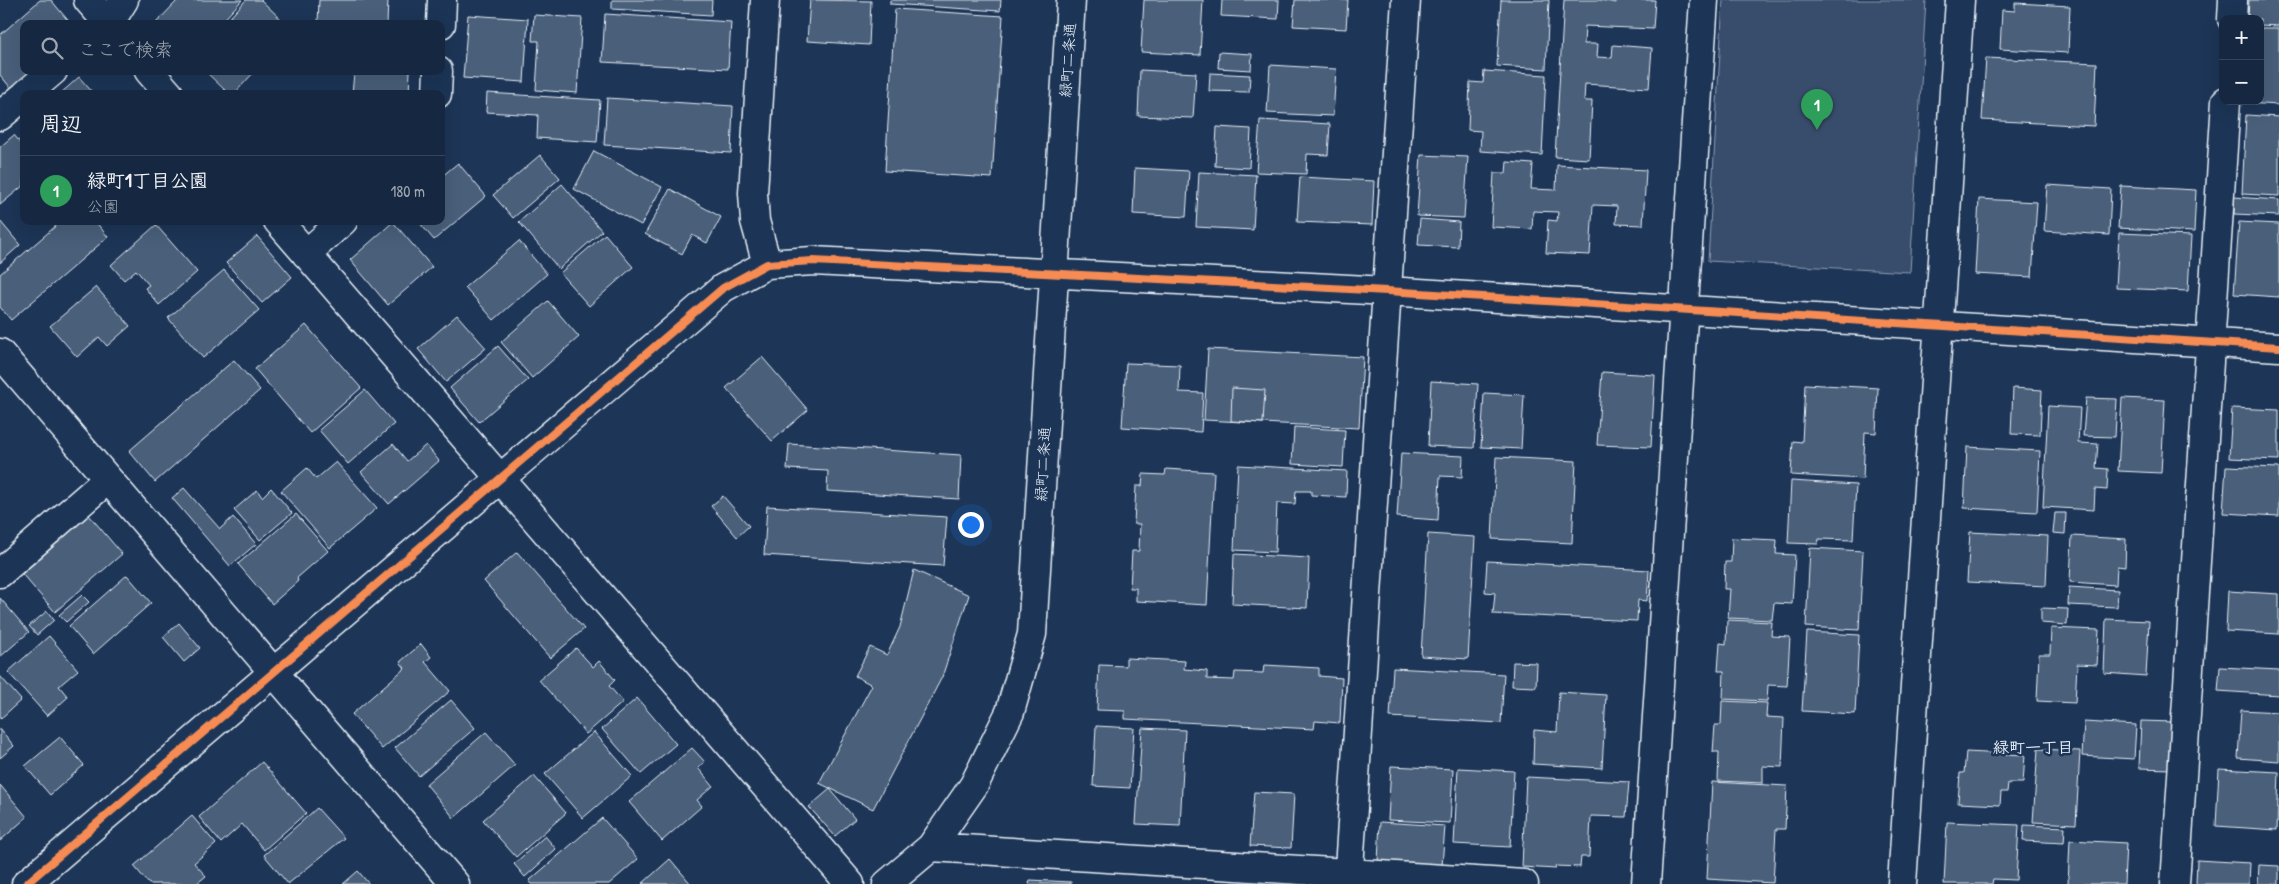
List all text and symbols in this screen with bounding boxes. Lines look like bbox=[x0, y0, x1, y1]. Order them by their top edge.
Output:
map controls bbox=[2219, 15, 2264, 105]
button: + bbox=[2219, 15, 2264, 60]
search box bbox=[20, 20, 445, 75]
street label: 緑町二条通 bbox=[1054, 22, 1081, 98]
icon: search bbox=[38, 34, 66, 62]
text: ここで検索 bbox=[78, 36, 173, 62]
button: − bbox=[2219, 60, 2264, 105]
pin: 1 bbox=[1801, 89, 1833, 130]
text: 周辺 bbox=[40, 109, 82, 138]
text: 緑町1丁目公園 bbox=[87, 167, 208, 193]
text: 1 bbox=[53, 180, 59, 202]
text: 180 m bbox=[391, 180, 425, 202]
text: 公園 bbox=[87, 195, 119, 217]
street label: 緑町二条通 bbox=[1030, 426, 1055, 502]
your location bbox=[958, 512, 984, 538]
district label: 緑町一丁目 bbox=[1993, 736, 2073, 758]

